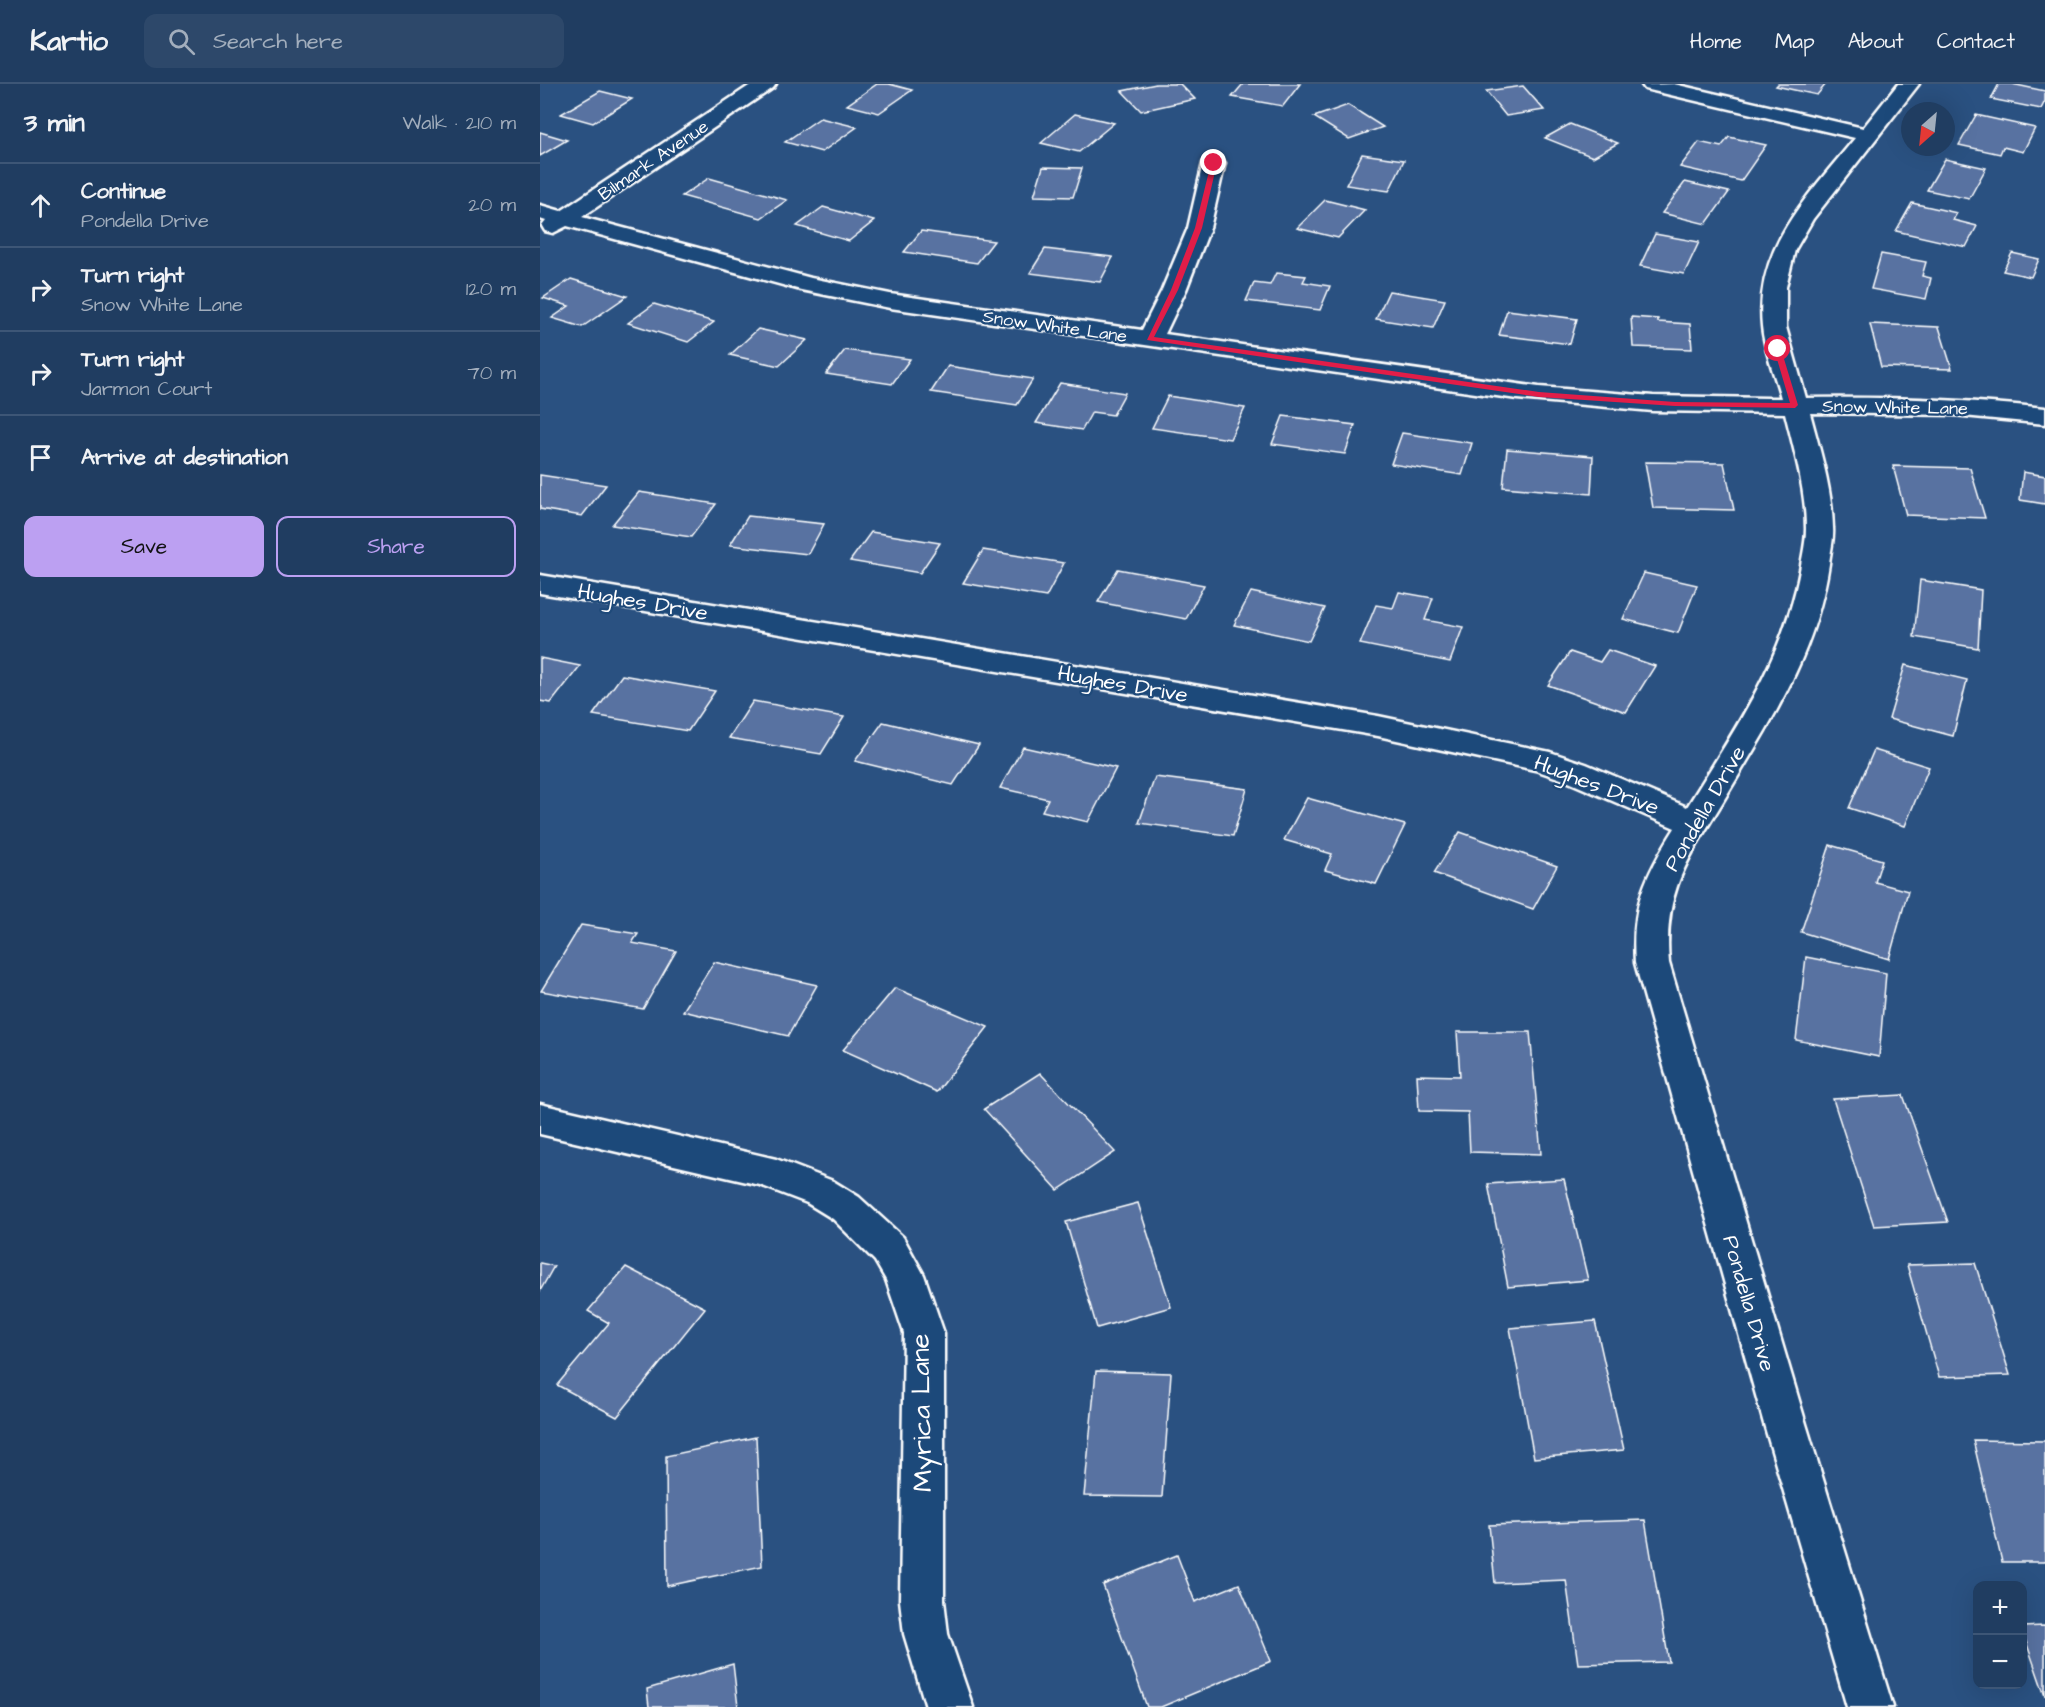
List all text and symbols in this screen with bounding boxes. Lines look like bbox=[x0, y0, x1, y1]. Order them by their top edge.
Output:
search box bbox=[144, 14, 564, 68]
text: Kartio bbox=[30, 22, 108, 61]
icon: search bbox=[165, 25, 198, 58]
text: Search here bbox=[213, 26, 343, 57]
text: Home bbox=[1690, 27, 1742, 56]
text: Map bbox=[1775, 27, 1815, 56]
text: About bbox=[1848, 27, 1904, 56]
text: Contact bbox=[1937, 27, 2015, 56]
north arrow bbox=[1901, 102, 1955, 156]
text: 3 min bbox=[24, 105, 85, 141]
text: Walk · 210 m bbox=[403, 109, 516, 137]
street label: Bilmark Avenue bbox=[593, 114, 714, 207]
route end bbox=[1200, 149, 1226, 175]
text: Continue bbox=[81, 176, 166, 207]
icon: ahead bbox=[24, 189, 57, 222]
text: 20 m bbox=[468, 191, 516, 219]
text: Pondella Drive bbox=[81, 207, 209, 235]
text: Turn right bbox=[81, 260, 184, 291]
icon: right bbox=[24, 273, 57, 306]
text: 120 m bbox=[466, 275, 516, 303]
text: Snow White Lane bbox=[81, 291, 243, 319]
street label: Snow White Lane bbox=[981, 304, 1129, 349]
route start bbox=[1764, 335, 1790, 361]
text: Turn right bbox=[81, 344, 184, 375]
icon: right bbox=[24, 357, 57, 390]
text: 70 m bbox=[468, 359, 516, 387]
text: Jarmon Court bbox=[81, 375, 212, 403]
street label: Snow White Lane bbox=[1822, 394, 1968, 421]
icon: arrive bbox=[24, 441, 57, 474]
text: Arrive at destination bbox=[81, 442, 288, 473]
button: Save bbox=[24, 516, 264, 577]
button: Share bbox=[276, 516, 516, 577]
street label: Hughes Drive bbox=[575, 576, 710, 630]
street label: Hughes Drive bbox=[1055, 658, 1190, 712]
street label: Pondella Drive bbox=[1657, 740, 1754, 877]
street label: Hughes Drive bbox=[1529, 747, 1664, 824]
street label: Pondella Drive bbox=[1714, 1232, 1783, 1375]
street label: Myrica Lane bbox=[902, 1333, 943, 1492]
map controls bbox=[1973, 1581, 2027, 1689]
button: + bbox=[1973, 1581, 2027, 1635]
button: − bbox=[1973, 1635, 2027, 1689]

